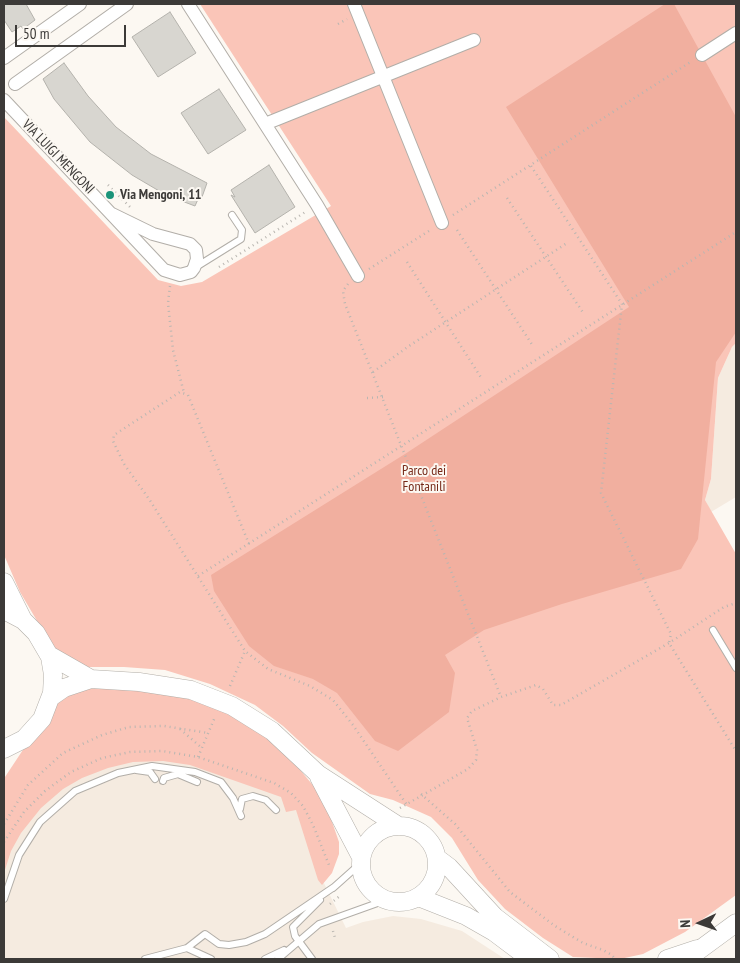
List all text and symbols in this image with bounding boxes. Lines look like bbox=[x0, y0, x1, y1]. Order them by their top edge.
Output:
scale bar bbox=[18, 15, 129, 47]
text: 50 m bbox=[23, 24, 49, 43]
street label: VIA LUIGI MENGONI bbox=[18, 116, 98, 198]
place label: Via Mengoni, 11 bbox=[120, 187, 202, 203]
marker: Via Mengoni, 11 bbox=[104, 189, 116, 201]
park label: Parco dei Fontanili bbox=[402, 463, 446, 496]
north arrow bbox=[675, 898, 725, 948]
text: N bbox=[676, 920, 694, 928]

